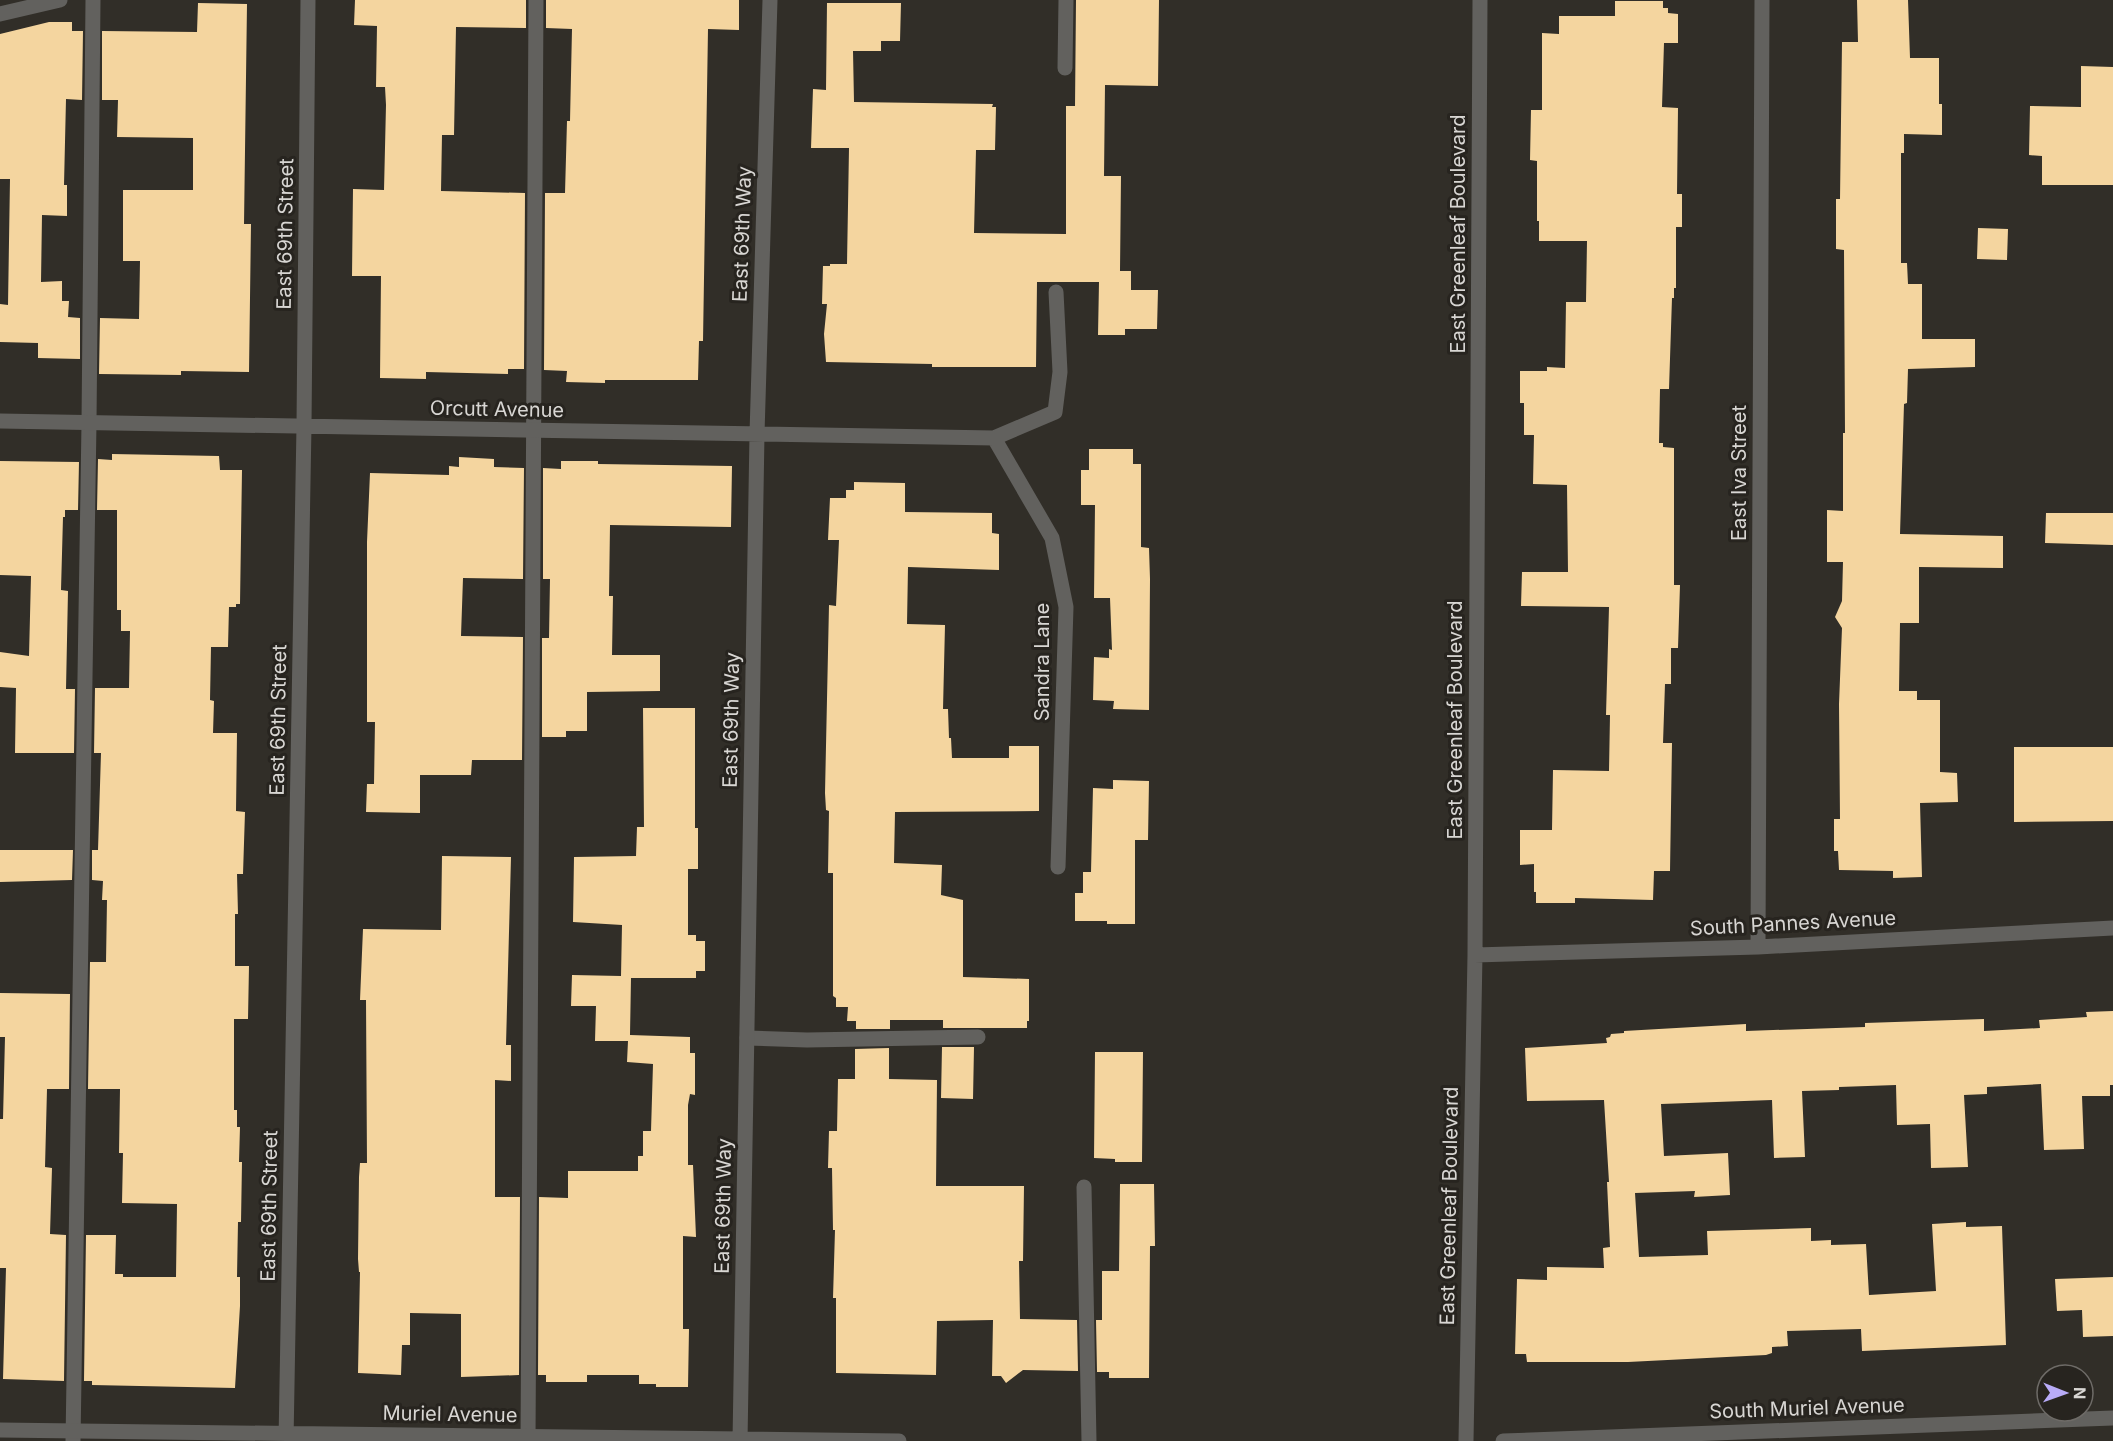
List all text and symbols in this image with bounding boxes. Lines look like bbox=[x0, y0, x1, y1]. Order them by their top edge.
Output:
street label: East Greenleaf Boulevard bbox=[1446, 114, 1470, 354]
street label: East 69th Street bbox=[272, 158, 298, 310]
street label: East 69th Way bbox=[728, 166, 756, 302]
street label: Orcutt Avenue bbox=[430, 396, 564, 422]
street label: East Iva Street bbox=[1727, 405, 1751, 541]
street label: East Greenleaf Boulevard bbox=[1443, 600, 1467, 840]
street label: Sandra Lane bbox=[1030, 603, 1054, 721]
street label: East 69th Street bbox=[265, 644, 291, 796]
street label: East 69th Way bbox=[718, 652, 744, 788]
street label: South Pannes Avenue bbox=[1689, 906, 1897, 940]
street label: East Greenleaf Boulevard bbox=[1435, 1086, 1463, 1326]
street label: East 69th Street bbox=[256, 1130, 282, 1282]
street label: East 69th Way bbox=[710, 1138, 736, 1274]
north arrow bbox=[2035, 1363, 2095, 1423]
text: N bbox=[2070, 1387, 2090, 1400]
street label: South Muriel Avenue bbox=[1709, 1393, 1905, 1423]
street label: Muriel Avenue bbox=[382, 1401, 518, 1427]

